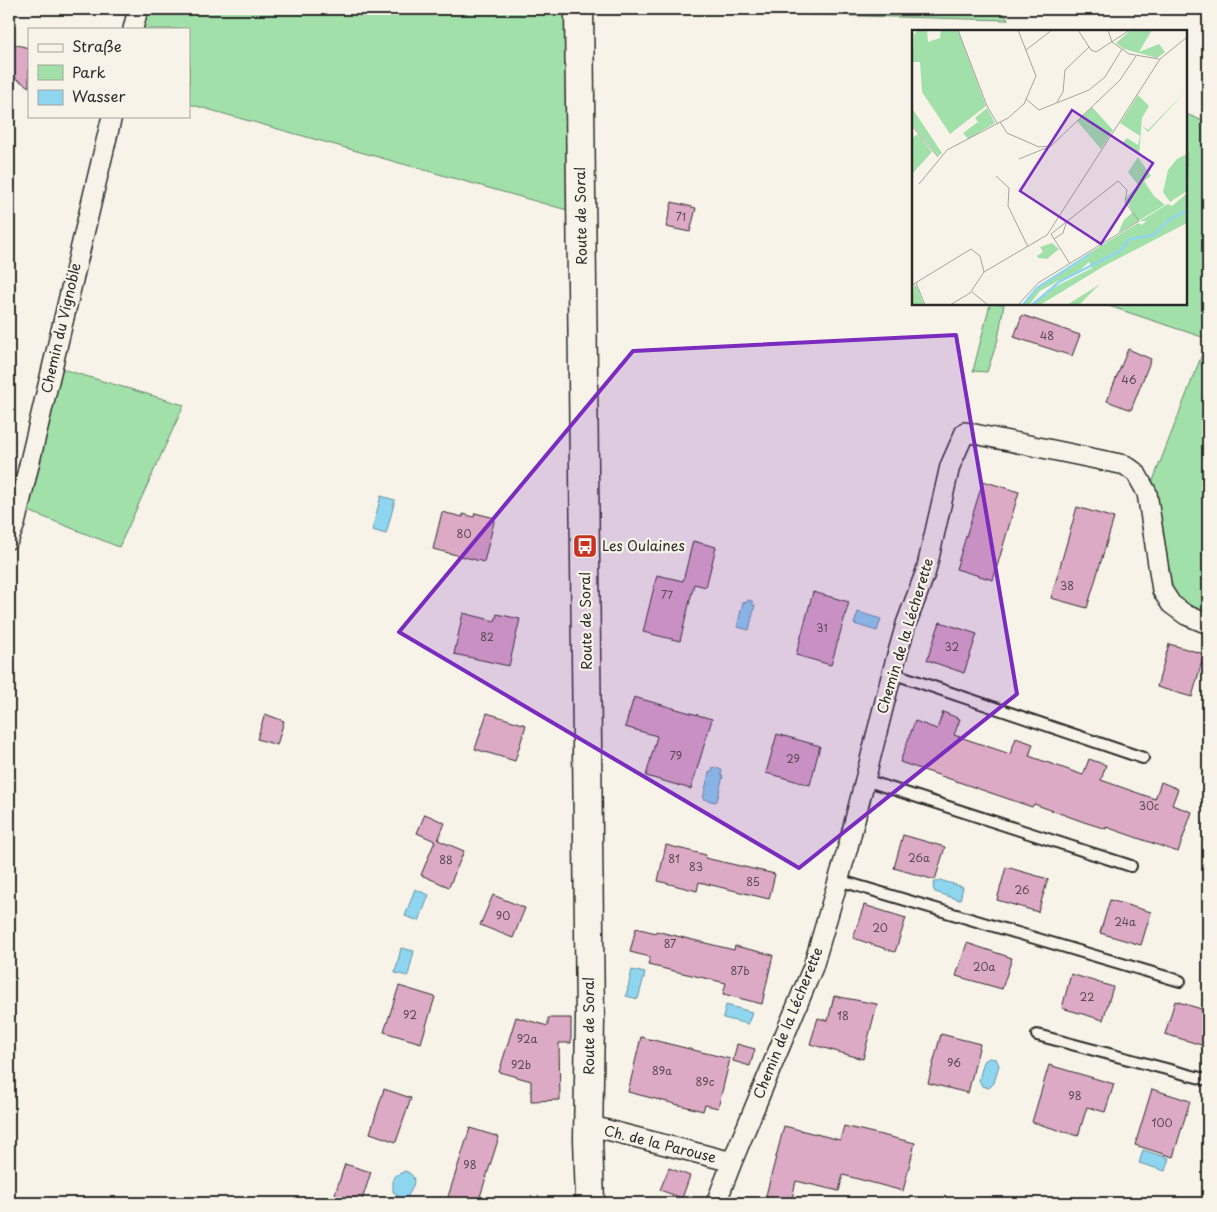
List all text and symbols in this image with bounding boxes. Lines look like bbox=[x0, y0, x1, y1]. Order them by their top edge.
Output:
legend bbox=[28, 28, 190, 118]
inset map bbox=[912, 30, 1187, 305]
text: Straße bbox=[72, 34, 122, 57]
text: Park bbox=[72, 60, 106, 83]
text: Wasser bbox=[72, 84, 125, 107]
street label: Route de Soral bbox=[569, 167, 592, 265]
house number: 71 bbox=[676, 208, 686, 225]
street label: Chemin du Vignoble bbox=[35, 260, 86, 395]
house number: 48 bbox=[1040, 327, 1054, 344]
house number: 46 bbox=[1122, 371, 1137, 388]
house number: 80 bbox=[457, 525, 471, 542]
bus stop icon: Les Oulaines bbox=[572, 533, 598, 559]
place label: Les Oulaines bbox=[602, 535, 685, 556]
street label: Chemin de la Lécherette bbox=[871, 555, 938, 716]
street label: Route de Soral bbox=[574, 572, 597, 670]
house number: 38 bbox=[1060, 577, 1074, 594]
house number: 77 bbox=[661, 586, 673, 603]
house number: 31 bbox=[816, 619, 828, 636]
house number: 82 bbox=[480, 628, 494, 645]
house number: 32 bbox=[945, 638, 960, 655]
house number: 79 bbox=[670, 747, 682, 764]
house number: 29 bbox=[786, 750, 800, 767]
house number: 30c bbox=[1139, 797, 1159, 814]
house number: 26a bbox=[908, 849, 930, 866]
house number: 81 bbox=[668, 850, 680, 867]
house number: 88 bbox=[439, 851, 453, 868]
house number: 83 bbox=[689, 858, 703, 875]
house number: 85 bbox=[746, 873, 760, 890]
house number: 26 bbox=[1014, 881, 1030, 898]
house number: 90 bbox=[496, 907, 510, 924]
house number: 24a bbox=[1114, 913, 1136, 930]
house number: 20 bbox=[872, 919, 888, 936]
house number: 87 bbox=[664, 935, 676, 952]
street label: Chemin de la Lécherette bbox=[747, 944, 828, 1102]
house number: 20a bbox=[973, 958, 995, 975]
house number: 87b bbox=[731, 962, 749, 979]
street label: Route de Soral bbox=[578, 977, 599, 1075]
house number: 22 bbox=[1080, 988, 1094, 1005]
house number: 92 bbox=[403, 1006, 417, 1023]
house number: 18 bbox=[837, 1007, 849, 1024]
house number: 92a bbox=[517, 1030, 537, 1047]
house number: 96 bbox=[947, 1054, 961, 1071]
house number: 92b bbox=[511, 1056, 531, 1073]
house number: 89a bbox=[652, 1062, 672, 1079]
house number: 89c bbox=[696, 1073, 715, 1090]
house number: 98 bbox=[1068, 1087, 1082, 1104]
house number: 100 bbox=[1151, 1114, 1173, 1131]
street label: Ch. de la Parouse bbox=[602, 1119, 719, 1168]
house number: 98 bbox=[463, 1156, 477, 1173]

